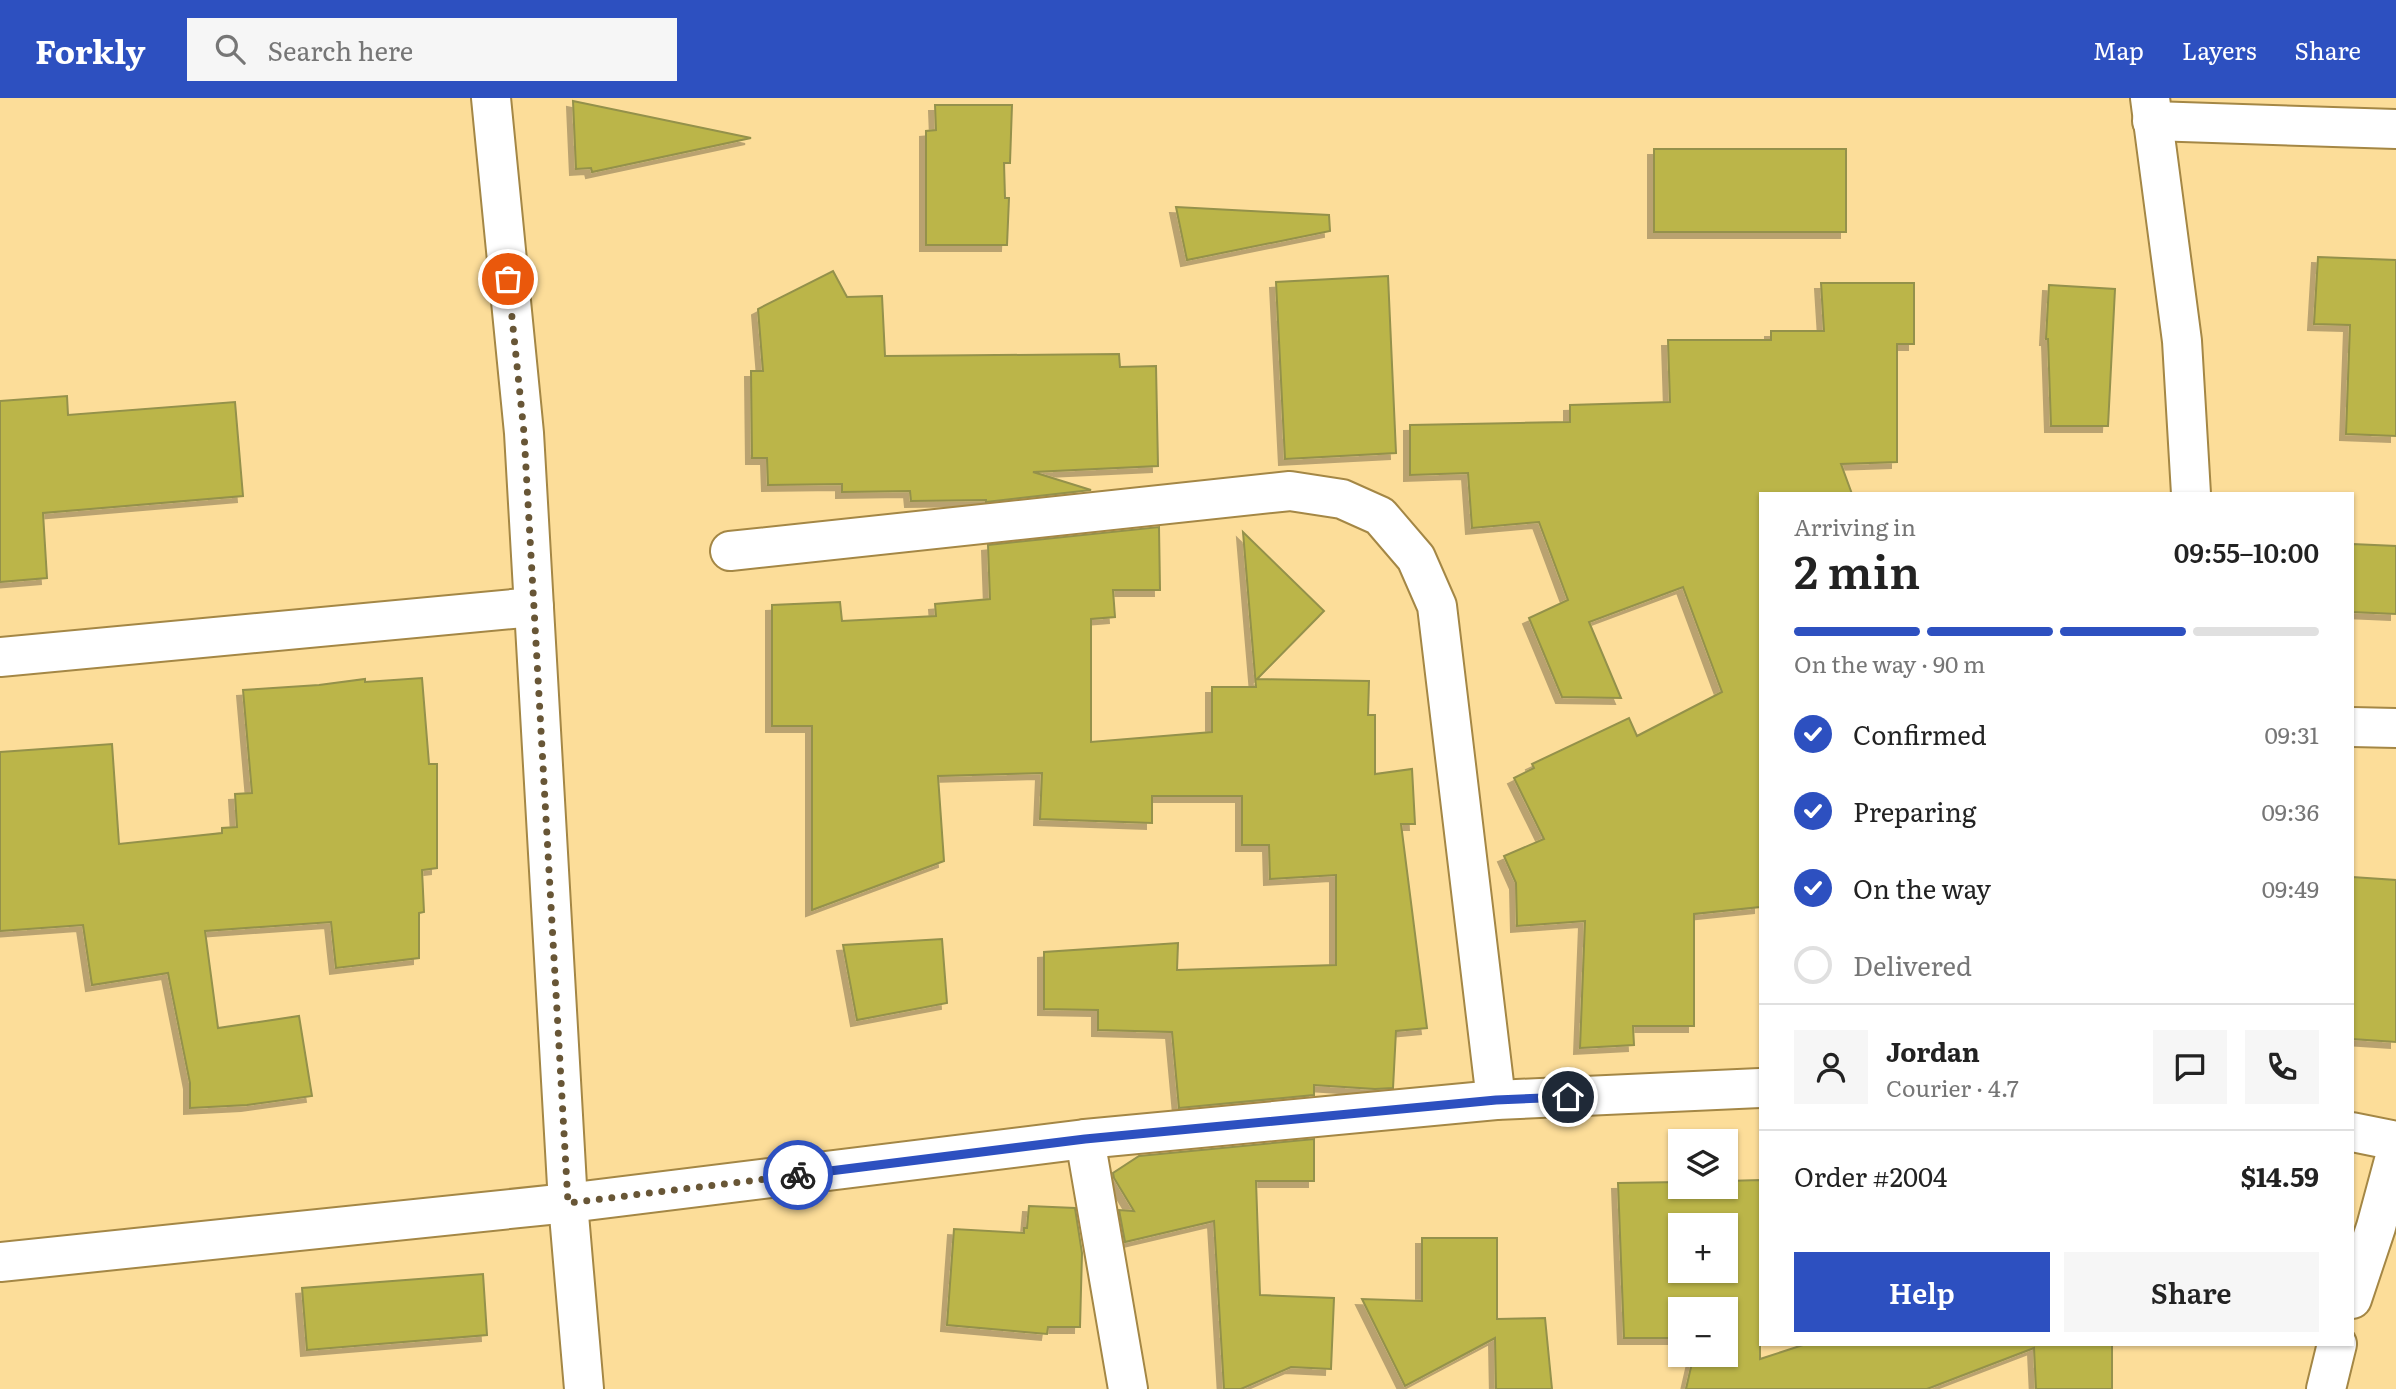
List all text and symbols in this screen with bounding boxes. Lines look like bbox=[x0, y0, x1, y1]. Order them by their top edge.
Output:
search box bbox=[187, 18, 677, 81]
text: Forkly bbox=[35, 25, 145, 74]
icon: search bbox=[211, 30, 249, 68]
text: Search here bbox=[267, 30, 413, 69]
text: Map bbox=[2093, 32, 2144, 67]
text: Layers bbox=[2182, 32, 2256, 67]
text: Share bbox=[2294, 32, 2361, 67]
pin bbox=[478, 249, 538, 309]
icon: bag bbox=[489, 260, 527, 298]
text: Arriving in bbox=[1794, 509, 1916, 543]
text: 09:55–10:00 bbox=[2174, 532, 2319, 571]
text: 2 min bbox=[1794, 535, 1920, 603]
text: On the way · 90 m bbox=[1794, 646, 1985, 680]
text: Confirmed bbox=[1853, 714, 1987, 753]
icon: check bbox=[1794, 715, 1832, 753]
text: 09:31 bbox=[2264, 717, 2319, 751]
text: Preparing bbox=[1853, 791, 1976, 830]
icon: check bbox=[1794, 792, 1832, 830]
text: 09:36 bbox=[2261, 794, 2319, 828]
text: On the way bbox=[1853, 868, 1991, 907]
icon: check bbox=[1794, 869, 1832, 907]
text: 09:49 bbox=[2262, 871, 2319, 905]
text: Delivered bbox=[1853, 945, 1972, 984]
button: person bbox=[1794, 1030, 1868, 1104]
button: chat bbox=[2153, 1030, 2227, 1104]
button: phone bbox=[2245, 1030, 2319, 1104]
text: Jordan bbox=[1886, 1031, 1980, 1070]
pin bbox=[1538, 1067, 1598, 1127]
text: Courier · 4.7 bbox=[1886, 1070, 2019, 1104]
icon: home bbox=[1549, 1078, 1587, 1116]
map controls bbox=[1668, 1129, 1738, 1367]
button: layers bbox=[1668, 1129, 1738, 1199]
courier bbox=[763, 1140, 833, 1210]
icon: bike bbox=[779, 1156, 817, 1194]
text: Order #2004 bbox=[1794, 1156, 1947, 1195]
text: $14.59 bbox=[2241, 1156, 2319, 1195]
button: + bbox=[1668, 1213, 1738, 1283]
button: Help bbox=[1794, 1252, 2050, 1332]
button: Share bbox=[2064, 1252, 2319, 1332]
button: − bbox=[1668, 1297, 1738, 1367]

